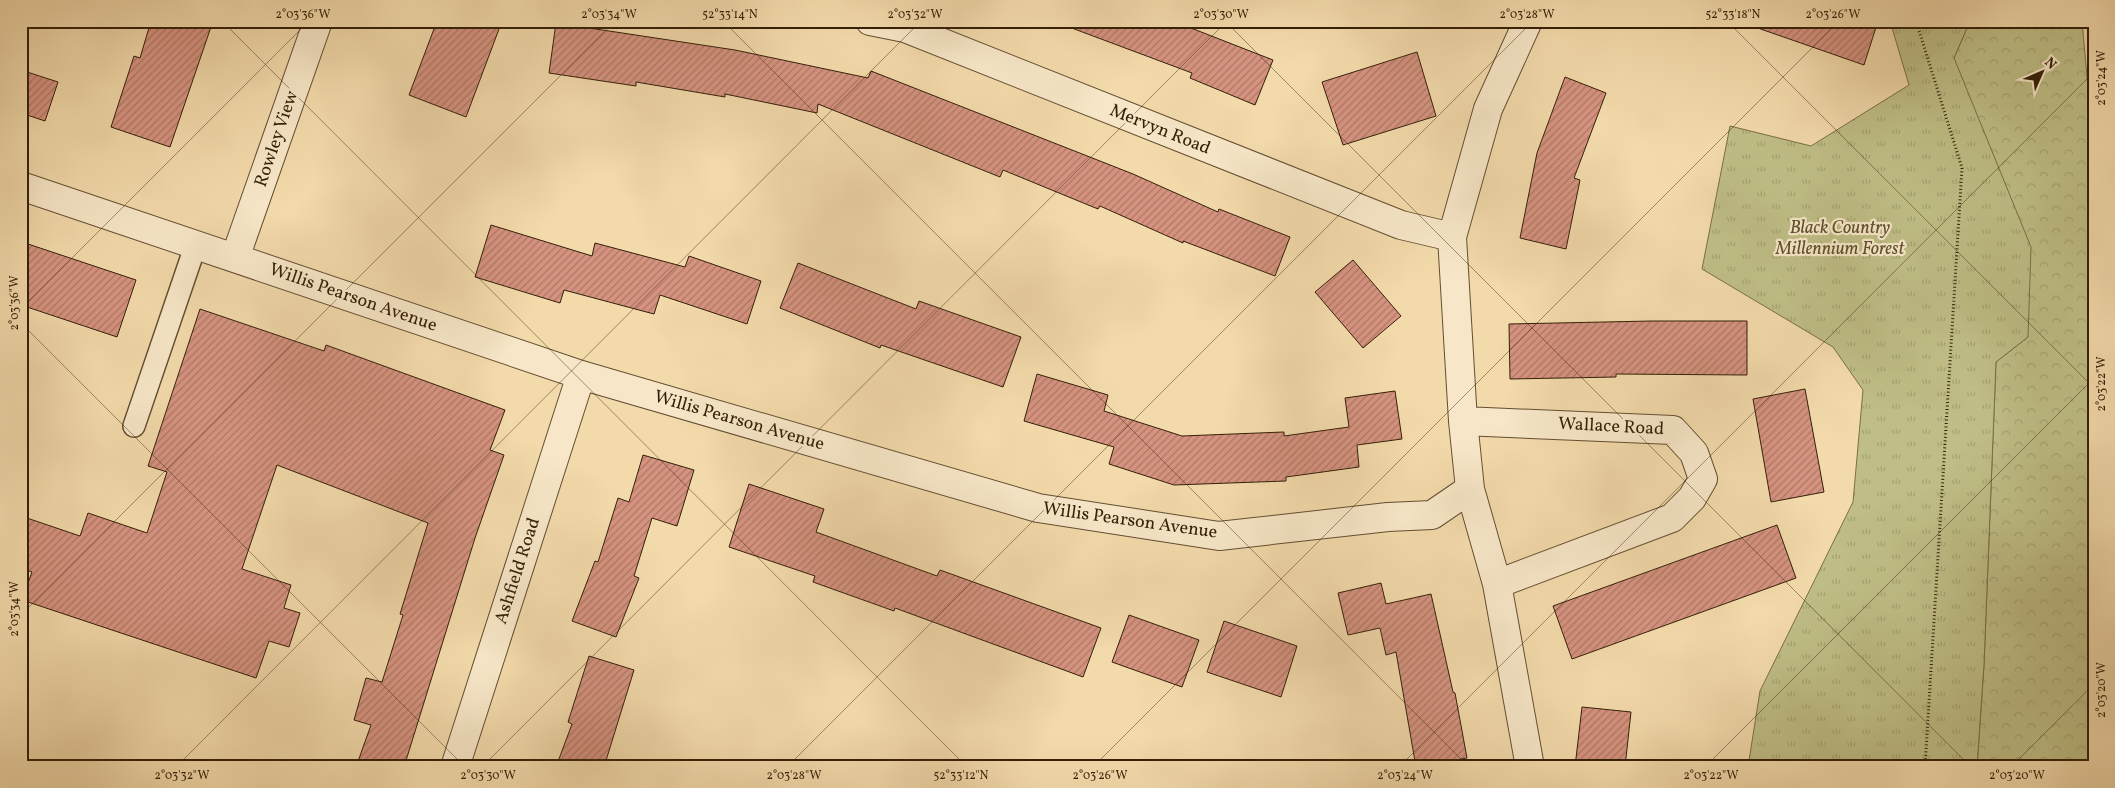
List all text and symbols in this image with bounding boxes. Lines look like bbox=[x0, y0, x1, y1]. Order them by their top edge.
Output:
text: 2°03'36"W bbox=[276, 7, 330, 23]
text: 2°03'34"W bbox=[581, 7, 637, 23]
text: 52°33'14"N bbox=[702, 7, 758, 23]
text: 2°03'32"W bbox=[888, 7, 943, 23]
text: 2°03'30"W bbox=[1193, 7, 1249, 23]
text: 2°03'28"W bbox=[1499, 7, 1555, 23]
text: 52°33'18"N bbox=[1706, 7, 1761, 23]
text: 2°03'26"W bbox=[1805, 7, 1861, 23]
north arrow bbox=[2018, 48, 2068, 98]
text: 2°03'24"W bbox=[2094, 50, 2110, 106]
text: N bbox=[2040, 54, 2060, 74]
street label: Rowley View bbox=[249, 87, 305, 191]
street label: Mervyn Road bbox=[1106, 98, 1214, 162]
park label: Black Country Millennium Forest bbox=[1775, 216, 1905, 262]
street label: Willis Pearson Avenue bbox=[266, 258, 440, 338]
text: 2°03'36"W bbox=[7, 276, 23, 330]
text: 2°03'22"W bbox=[2094, 356, 2110, 412]
street label: Willis Pearson Avenue bbox=[651, 385, 827, 457]
street label: Wallace Road bbox=[1557, 412, 1665, 442]
street label: Willis Pearson Avenue bbox=[1041, 496, 1219, 546]
street label: Ashfield Road bbox=[489, 514, 547, 628]
text: 2°03'34"W bbox=[7, 581, 23, 637]
text: 2°03'20"W bbox=[2094, 662, 2110, 718]
text: 2°03'32"W bbox=[155, 768, 210, 784]
text: 2°03'30"W bbox=[460, 768, 516, 784]
text: 2°03'28"W bbox=[766, 768, 822, 784]
text: 52°33'12"N bbox=[934, 768, 989, 784]
text: 2°03'26"W bbox=[1072, 768, 1128, 784]
text: 2°03'24"W bbox=[1377, 768, 1433, 784]
text: 2°03'22"W bbox=[1683, 768, 1739, 784]
text: 2°03'20"W bbox=[1989, 768, 2045, 784]

